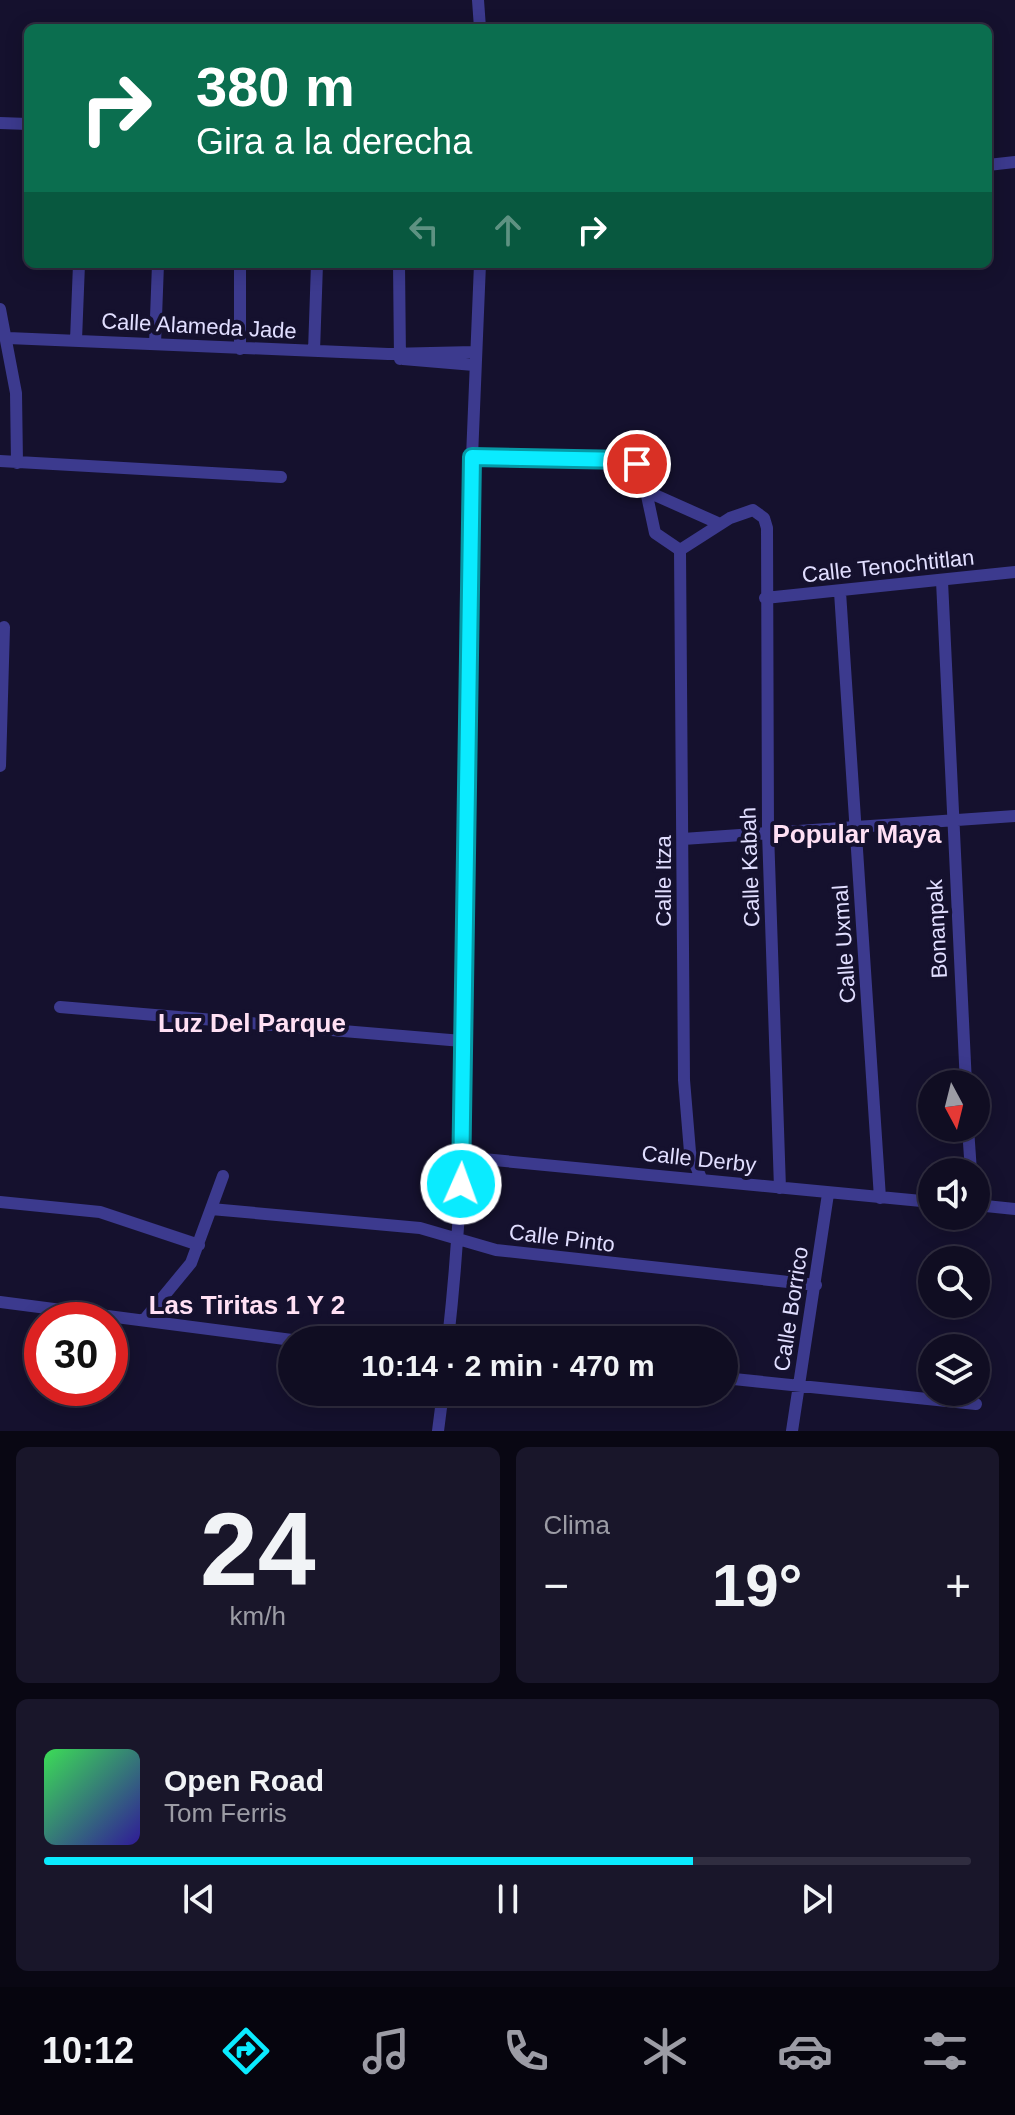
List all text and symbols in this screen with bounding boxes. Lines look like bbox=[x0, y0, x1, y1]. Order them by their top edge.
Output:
text: 380 m bbox=[196, 55, 355, 118]
icon: right bbox=[64, 56, 168, 160]
text: Gira a la derecha bbox=[196, 121, 472, 162]
icon: left bbox=[402, 208, 446, 252]
icon: ahead bbox=[486, 208, 530, 252]
icon: right bbox=[570, 208, 614, 252]
street label: Calle Alameda Jade bbox=[101, 308, 297, 344]
pin bbox=[603, 430, 671, 498]
icon: arrive bbox=[615, 442, 659, 486]
street label: Calle Tenochtitlan bbox=[801, 545, 975, 587]
street label: Calle Kabah bbox=[735, 807, 765, 927]
district label: Popular Maya bbox=[772, 819, 942, 849]
street label: Calle Itza bbox=[651, 834, 676, 927]
street label: Bonanpak bbox=[922, 878, 952, 979]
street label: Calle Uxmal bbox=[827, 884, 861, 1004]
district label: Luz Del Parque bbox=[158, 1008, 346, 1038]
north arrow bbox=[918, 1070, 990, 1142]
map controls bbox=[918, 1070, 990, 1406]
street label: Calle Derby bbox=[641, 1141, 757, 1177]
position arrow bbox=[419, 1142, 503, 1226]
button: sound bbox=[918, 1158, 990, 1230]
street label: Calle Pinto bbox=[508, 1219, 616, 1257]
street label: Calle Borrico bbox=[769, 1245, 813, 1373]
button: search bbox=[918, 1246, 990, 1318]
district label: Las Tiritas 1 Y 2 bbox=[149, 1290, 345, 1320]
speed limit sign: 30 bbox=[24, 1302, 128, 1406]
button: layers bbox=[918, 1334, 990, 1406]
text: 10:14 · 2 min · 470 m bbox=[361, 1349, 655, 1382]
text: 24 bbox=[200, 1491, 316, 1607]
text: Clima bbox=[544, 1510, 610, 1540]
text: 19° bbox=[712, 1552, 803, 1619]
text: − bbox=[544, 1561, 569, 1610]
text: + bbox=[945, 1561, 971, 1610]
text: km/h bbox=[230, 1601, 286, 1631]
text: Open Road bbox=[164, 1764, 324, 1797]
text: Tom Ferris bbox=[164, 1798, 287, 1828]
icon: previous bbox=[177, 1877, 221, 1921]
icon: pause bbox=[486, 1877, 530, 1921]
icon: next bbox=[795, 1877, 839, 1921]
icon: directions bbox=[218, 2023, 274, 2079]
icon: music bbox=[358, 2023, 414, 2079]
icon: phone bbox=[498, 2023, 554, 2079]
icon: climate bbox=[637, 2023, 693, 2079]
icon: car bbox=[777, 2023, 833, 2079]
icon: filters bbox=[917, 2023, 973, 2079]
text: 10:12 bbox=[42, 2030, 134, 2071]

